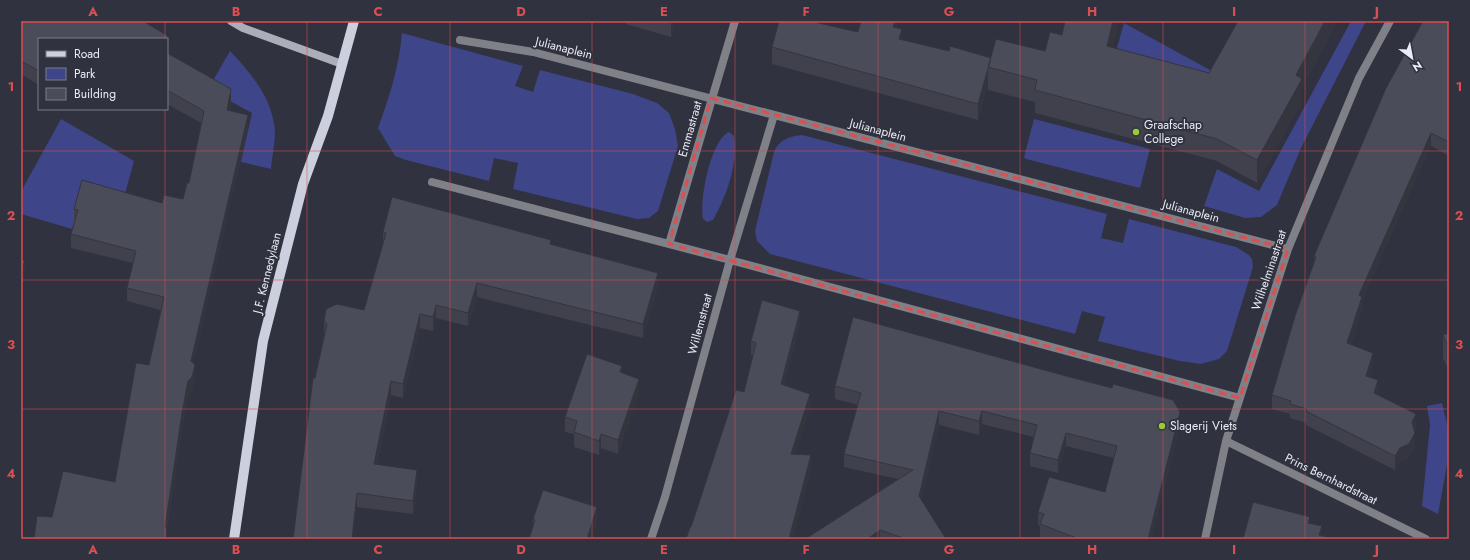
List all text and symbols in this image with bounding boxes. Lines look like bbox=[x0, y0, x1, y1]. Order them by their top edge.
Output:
text: A bbox=[87, 2, 98, 21]
text: B bbox=[232, 2, 241, 21]
text: C bbox=[373, 2, 383, 21]
text: D bbox=[516, 2, 526, 21]
text: E bbox=[660, 2, 668, 21]
text: F bbox=[802, 2, 810, 21]
text: G bbox=[944, 2, 955, 21]
text: H bbox=[1087, 2, 1097, 21]
text: I bbox=[1232, 2, 1236, 21]
text: J bbox=[1372, 2, 1379, 21]
street label: Julianaplein bbox=[532, 32, 594, 64]
legend bbox=[38, 38, 168, 110]
north arrow bbox=[1392, 38, 1432, 78]
text: Road bbox=[74, 45, 100, 63]
text: N bbox=[1409, 57, 1425, 76]
text: Park bbox=[74, 65, 96, 83]
text: 1 bbox=[8, 77, 14, 96]
text: 1 bbox=[1456, 77, 1462, 96]
text: Building bbox=[74, 85, 116, 103]
street label: Emmastraat bbox=[673, 99, 707, 159]
street label: Julianaplein bbox=[846, 113, 908, 146]
place label: Graafschap College bbox=[1144, 116, 1202, 148]
marker: Graafschap College bbox=[1131, 127, 1141, 137]
street label: Julianaplein bbox=[1159, 194, 1221, 227]
text: 2 bbox=[7, 206, 15, 225]
text: 2 bbox=[1455, 206, 1463, 225]
street label: Wilhelminastraat bbox=[1247, 227, 1291, 313]
street label: J.F. Kennedylaan bbox=[248, 231, 286, 317]
street label: Willemstraat bbox=[683, 291, 717, 356]
text: 3 bbox=[7, 335, 15, 354]
text: 3 bbox=[1455, 335, 1463, 354]
place label: Slagerij Viets bbox=[1170, 417, 1237, 435]
marker: Slagerij Viets bbox=[1157, 421, 1167, 431]
street label: Prins Bernhardstraat bbox=[1282, 449, 1380, 509]
text: 4 bbox=[6, 464, 16, 483]
text: 4 bbox=[1454, 464, 1464, 483]
text: A bbox=[87, 540, 98, 559]
text: B bbox=[232, 540, 241, 559]
text: C bbox=[373, 540, 383, 559]
text: D bbox=[516, 540, 526, 559]
text: E bbox=[660, 540, 668, 559]
text: F bbox=[802, 540, 810, 559]
text: G bbox=[944, 540, 955, 559]
text: H bbox=[1087, 540, 1097, 559]
text: I bbox=[1232, 540, 1236, 559]
text: J bbox=[1372, 540, 1379, 559]

